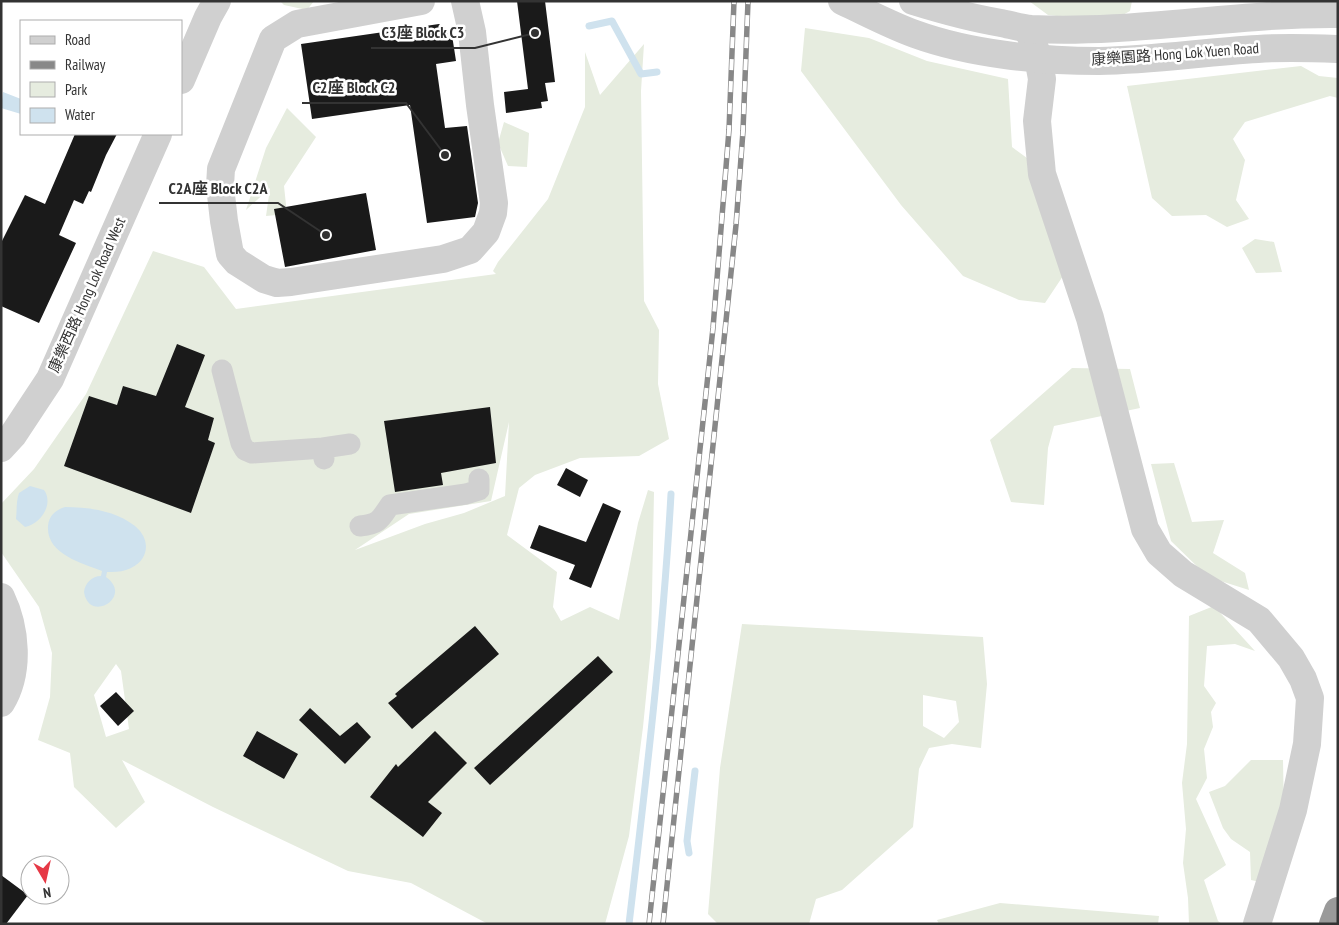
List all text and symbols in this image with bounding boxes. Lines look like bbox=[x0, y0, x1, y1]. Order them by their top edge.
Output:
callout: C3座 Block C3 bbox=[371, 17, 475, 48]
legend bbox=[20, 20, 182, 135]
text: C3座 Block C3 bbox=[382, 22, 464, 42]
text: Road bbox=[65, 30, 91, 49]
street label: 康樂園路 Hong Lok Yuen Road bbox=[1090, 38, 1260, 69]
text: Railway bbox=[65, 55, 106, 74]
callout: C2座 Block C2 bbox=[302, 72, 406, 103]
text: C2座 Block C2 bbox=[313, 77, 395, 97]
text: Park bbox=[65, 80, 87, 99]
text: Water bbox=[65, 105, 96, 124]
callout: C2A座 Block C2A bbox=[159, 172, 278, 203]
text: C2A座 Block C2A bbox=[169, 178, 268, 198]
street label: 康樂西路 Hong Lok Road West bbox=[44, 214, 129, 375]
north arrow bbox=[20, 855, 70, 905]
text: N bbox=[42, 883, 52, 902]

